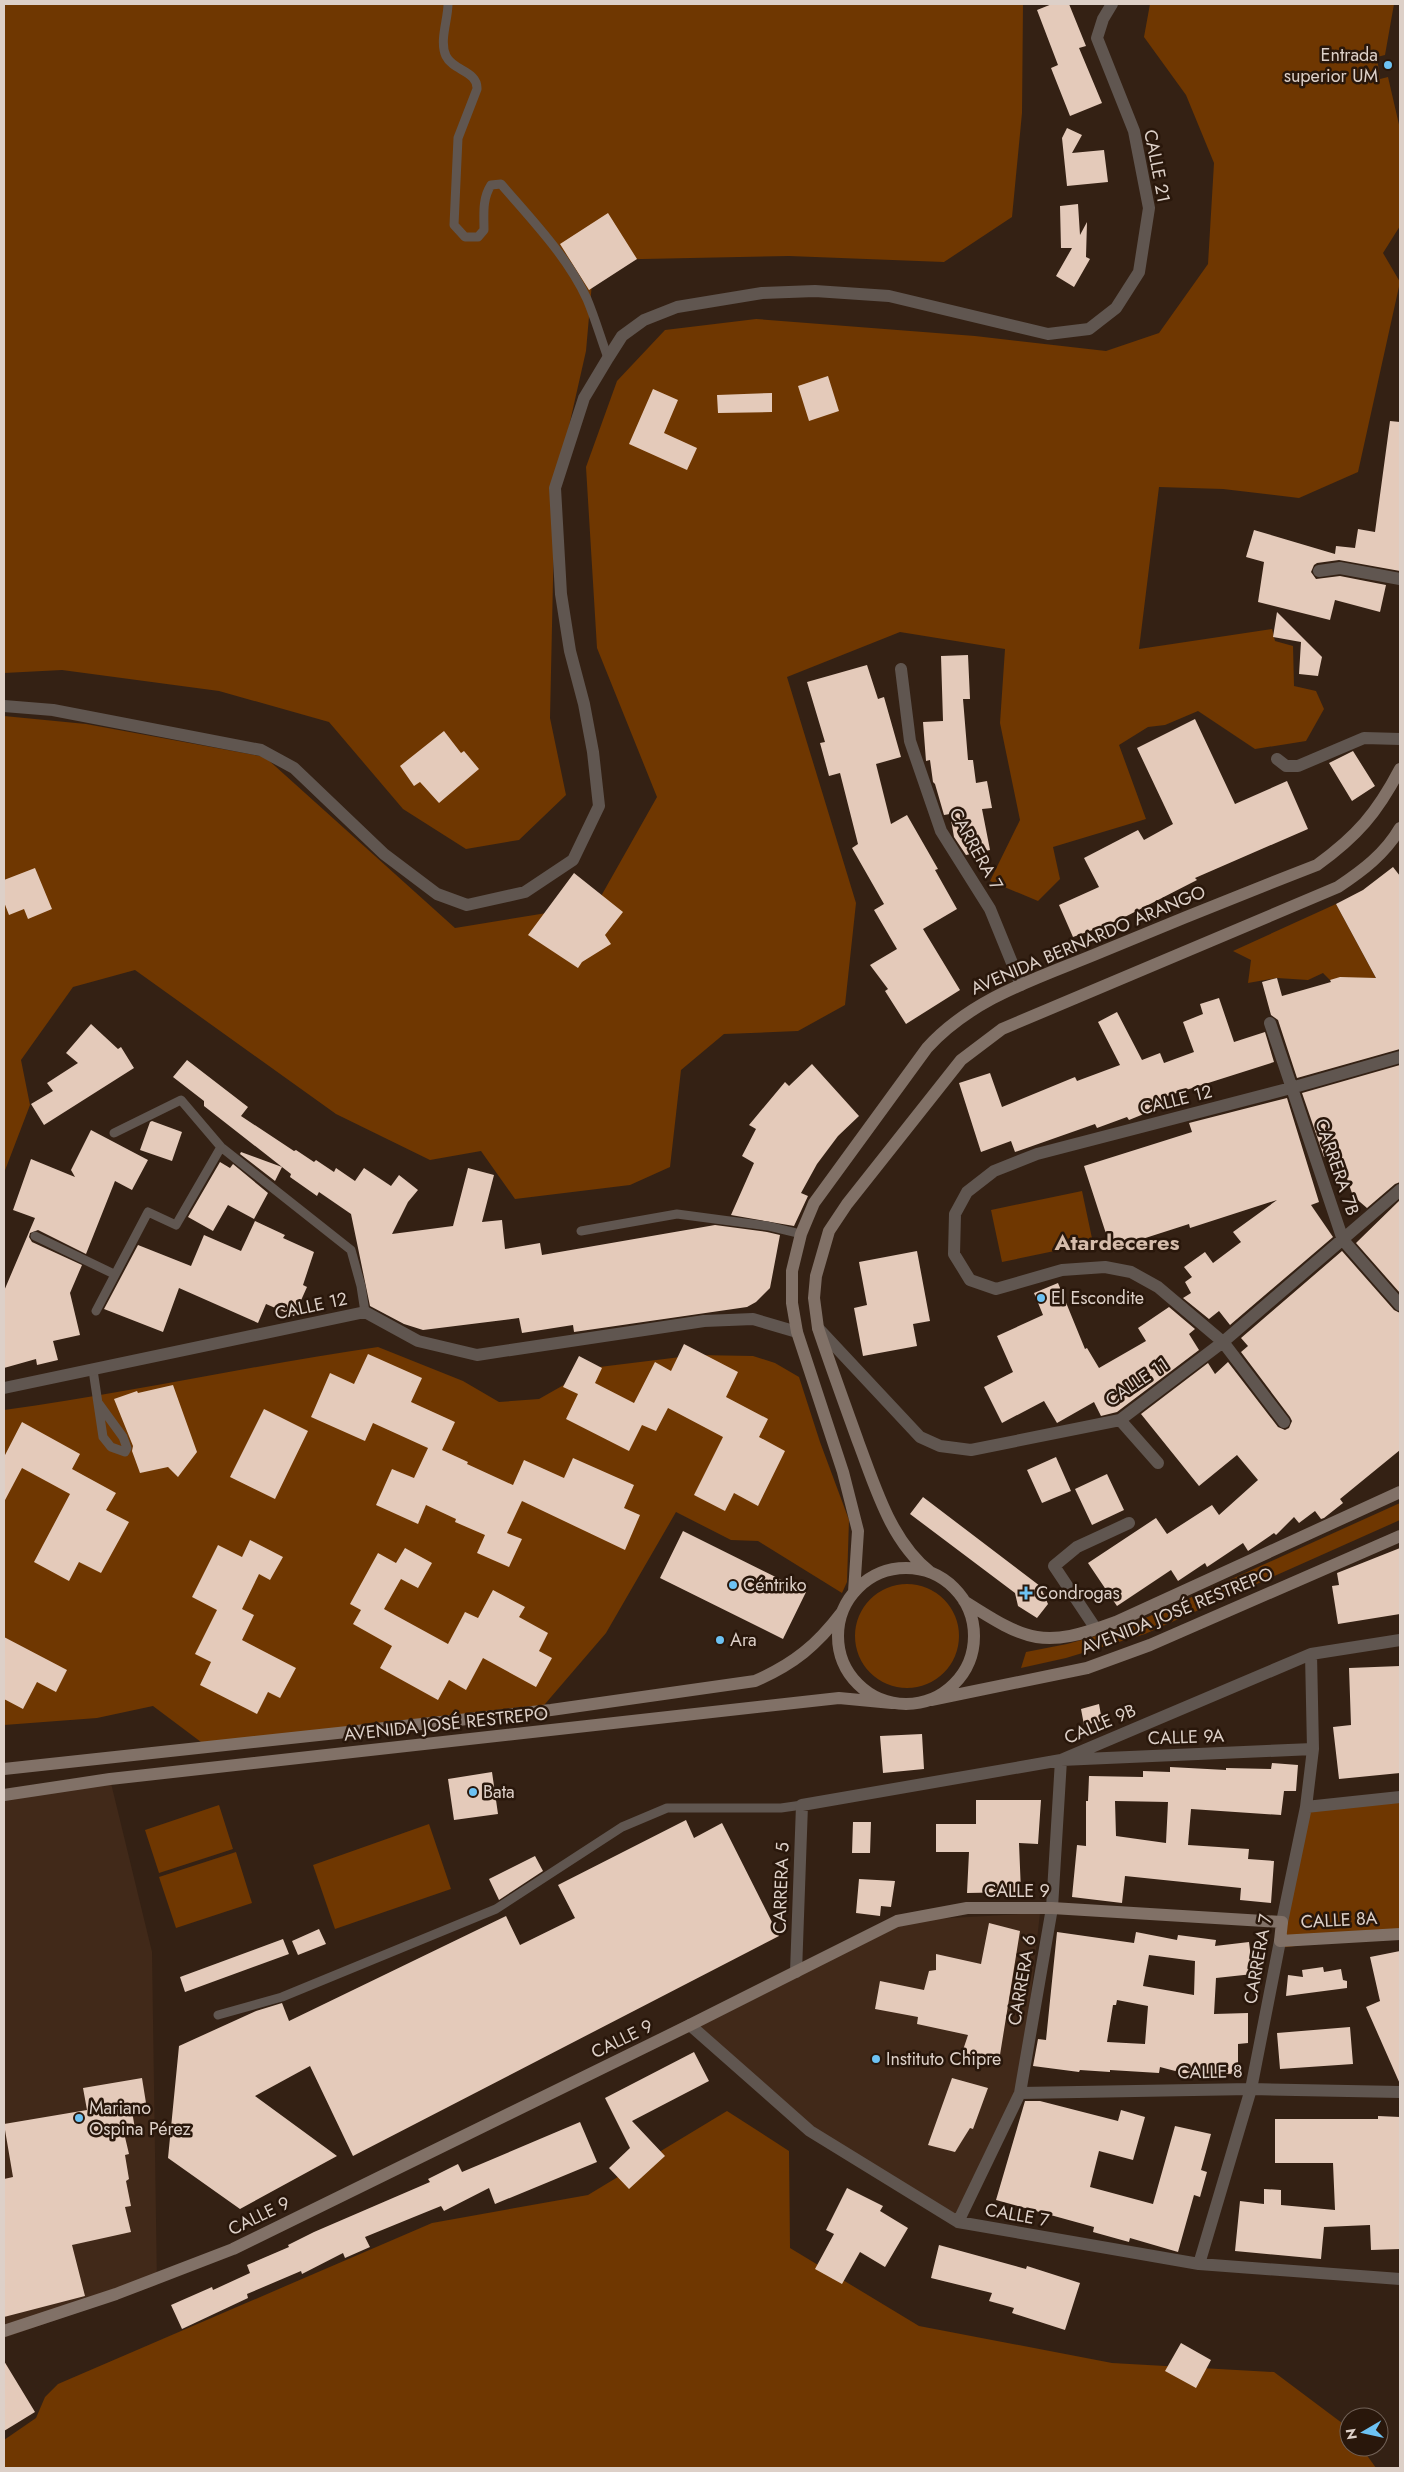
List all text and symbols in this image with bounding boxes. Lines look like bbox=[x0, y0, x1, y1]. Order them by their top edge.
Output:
place label: Entrada superior UM bbox=[1284, 42, 1378, 89]
marker: Entrada superior UM bbox=[1382, 59, 1394, 71]
street label: CALLE 21 bbox=[1137, 127, 1177, 205]
street label: CARRERA 7 bbox=[943, 803, 1010, 895]
street label: AVENIDA BERNARDO ARANGO bbox=[966, 879, 1210, 1001]
street label: CALLE 12 bbox=[1137, 1078, 1215, 1122]
street label: CARRERA 7B bbox=[1308, 1115, 1366, 1219]
district label: Atardeceres bbox=[1053, 1226, 1180, 1258]
place label: El Escondite bbox=[1051, 1285, 1144, 1311]
street label: CALLE 12 bbox=[272, 1286, 350, 1326]
marker: El Escondite bbox=[1035, 1292, 1047, 1304]
street label: CALLE 11 bbox=[1100, 1351, 1174, 1413]
street label: AVENIDA JOSÉ RESTREPO bbox=[1077, 1561, 1277, 1661]
place label: Céntriko bbox=[743, 1572, 807, 1598]
marker: Céntriko bbox=[727, 1579, 739, 1591]
place label: Condrogas bbox=[1036, 1580, 1120, 1606]
marker: Condrogas bbox=[1020, 1587, 1032, 1599]
place label: Ara bbox=[730, 1627, 757, 1653]
marker: Ara bbox=[714, 1634, 726, 1646]
street label: CALLE 9B bbox=[1060, 1697, 1140, 1751]
street label: AVENIDA JOSÉ RESTREPO bbox=[343, 1700, 549, 1748]
street label: CALLE 9A bbox=[1147, 1723, 1225, 1751]
place label: Bata bbox=[483, 1779, 515, 1805]
marker: Bata bbox=[467, 1786, 479, 1798]
street label: CARRERA 5 bbox=[766, 1842, 796, 1934]
street label: CALLE 9 bbox=[984, 1878, 1050, 1904]
street label: CALLE 8A bbox=[1300, 1905, 1378, 1935]
street label: CARRERA 7 bbox=[1237, 1911, 1279, 2006]
street label: CARRERA 6 bbox=[1001, 1933, 1043, 2027]
street label: CALLE 9 bbox=[587, 2013, 657, 2065]
place label: Instituto Chipre bbox=[886, 2046, 1001, 2072]
marker: Instituto Chipre bbox=[870, 2053, 882, 2065]
street label: CALLE 8 bbox=[1177, 2058, 1243, 2086]
place label: Mariano Ospina Pérez bbox=[89, 2095, 191, 2142]
marker: Mariano Ospina Pérez bbox=[73, 2112, 85, 2124]
street label: CALLE 9 bbox=[224, 2190, 294, 2242]
street label: CALLE 7 bbox=[983, 2197, 1052, 2234]
north arrow bbox=[1339, 2407, 1389, 2457]
text: N bbox=[1340, 2427, 1362, 2441]

